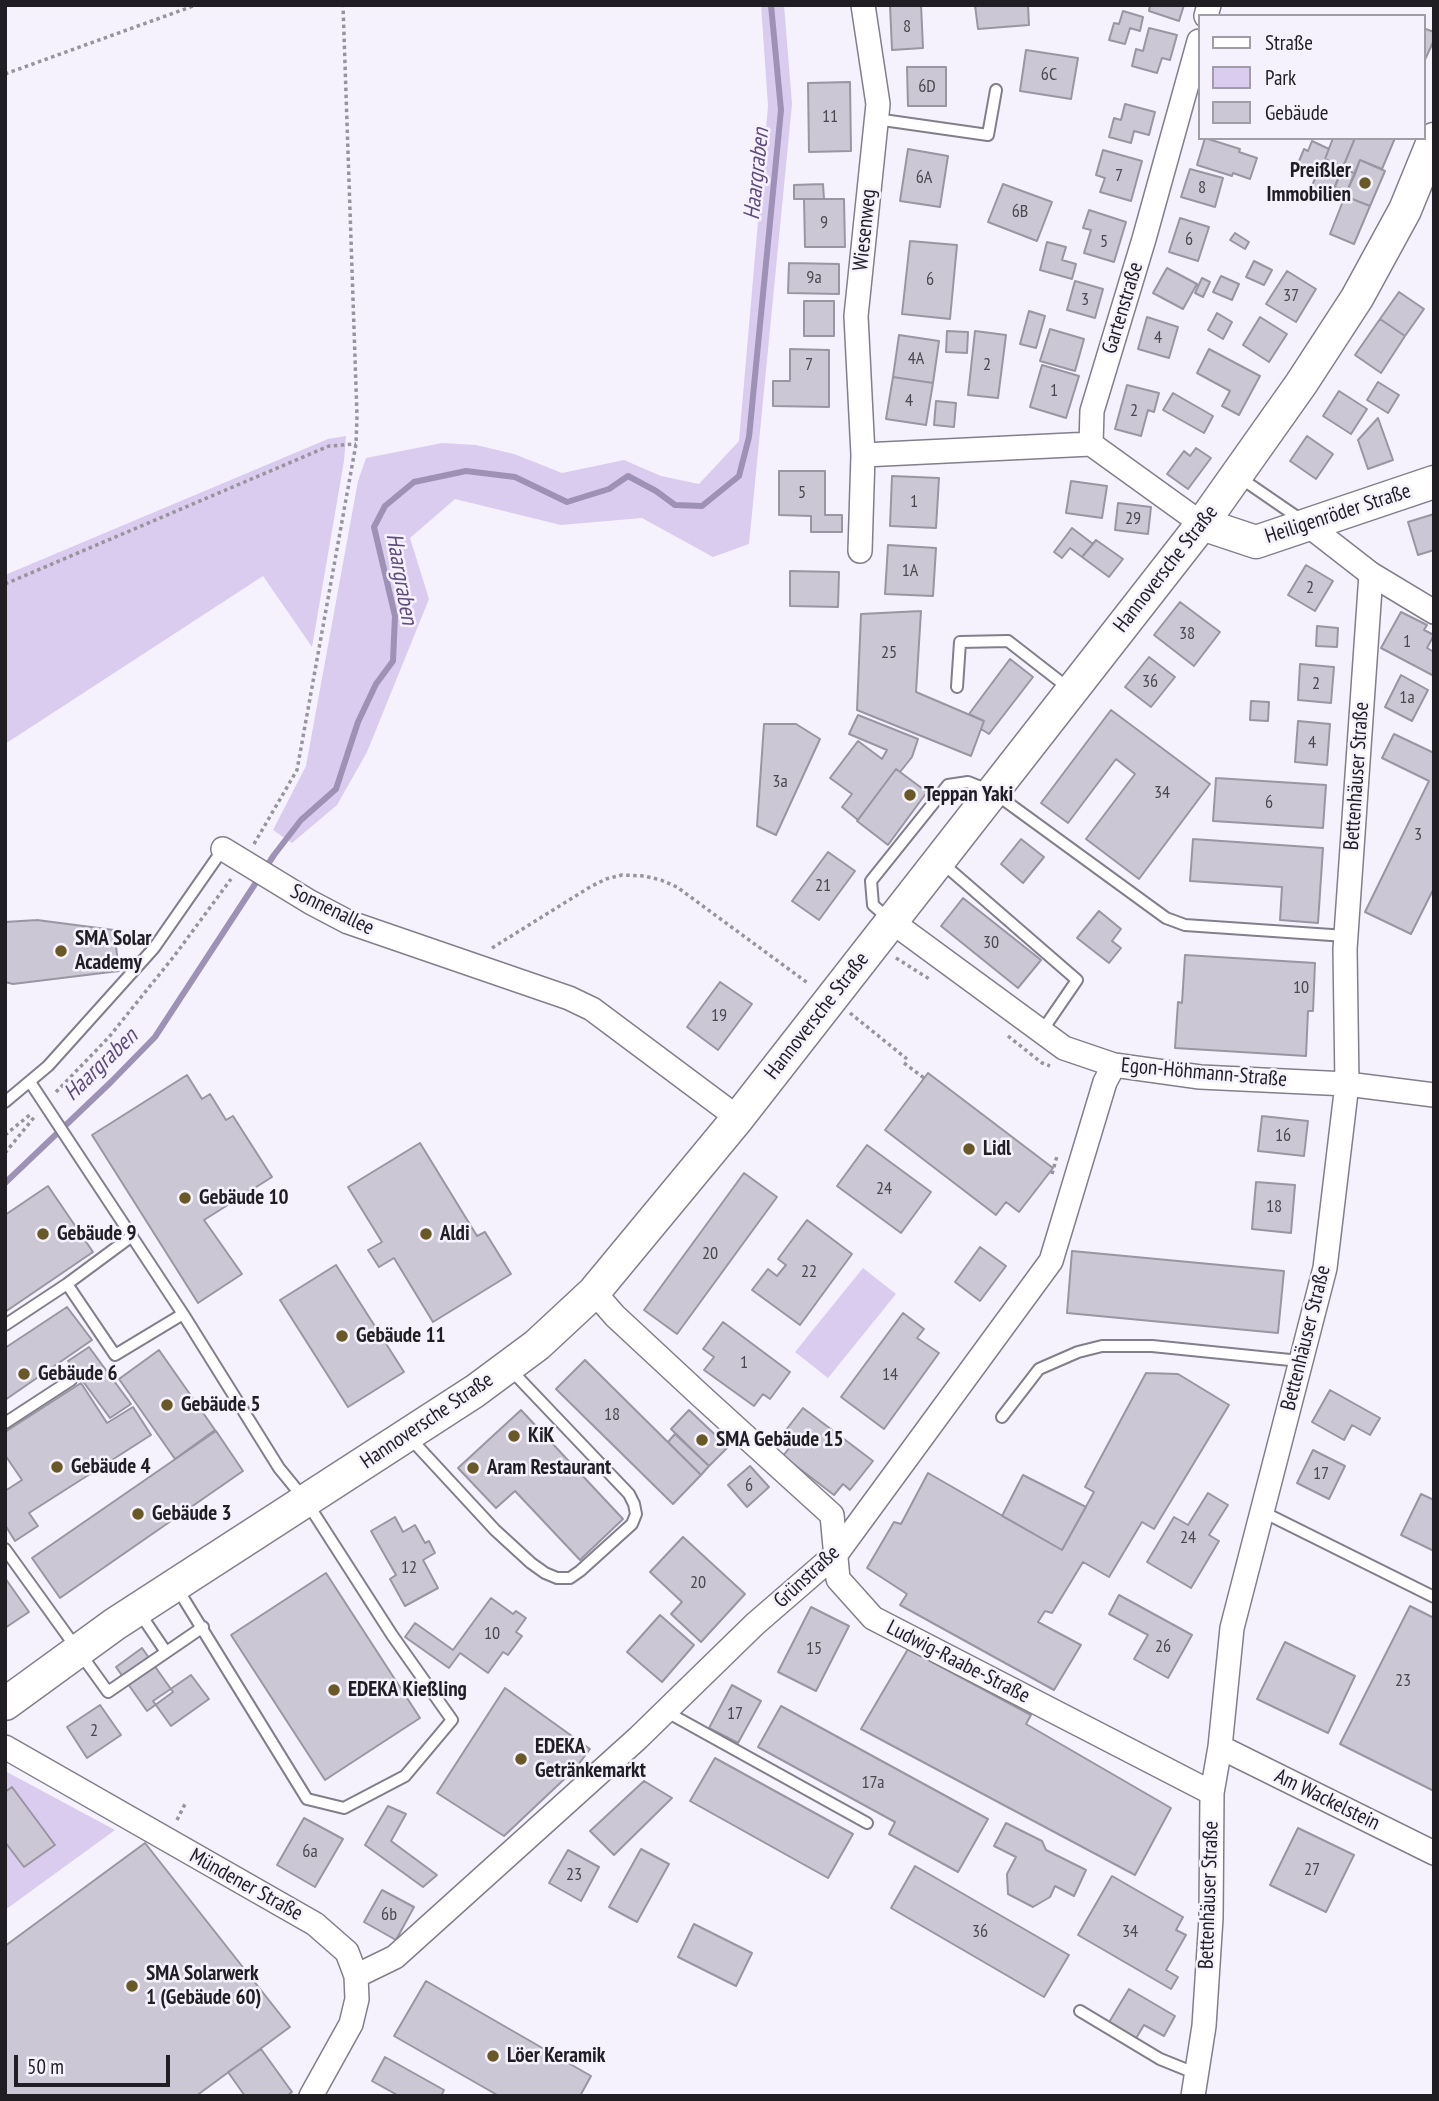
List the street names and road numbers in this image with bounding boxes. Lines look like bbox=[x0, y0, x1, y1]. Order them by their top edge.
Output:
street label: Wiesenweg bbox=[848, 188, 882, 272]
street label: Gartenstraße bbox=[1097, 259, 1149, 357]
street label: Heiligenröder Straße bbox=[1262, 479, 1414, 549]
street label: Hannoversche Straße bbox=[1109, 500, 1223, 638]
street label: Bettenhäuser Straße bbox=[1339, 701, 1375, 851]
street label: Sonnenallee bbox=[286, 879, 378, 941]
street label: Hannoversche Straße bbox=[760, 947, 874, 1085]
street label: Egon-Höhmann-Straße bbox=[1120, 1053, 1288, 1093]
street label: Bettenhäuser Straße bbox=[1276, 1263, 1336, 1413]
street label: Hannoversche Straße bbox=[356, 1367, 498, 1475]
street label: Grünstraße bbox=[769, 1540, 845, 1614]
street label: Ludwig-Raabe-Straße bbox=[882, 1615, 1034, 1709]
street label: Am Wackelstein bbox=[1270, 1764, 1384, 1836]
street label: Bettenhäuser Straße bbox=[1194, 1820, 1224, 1970]
street label: Mündener Straße bbox=[185, 1844, 307, 1926]

